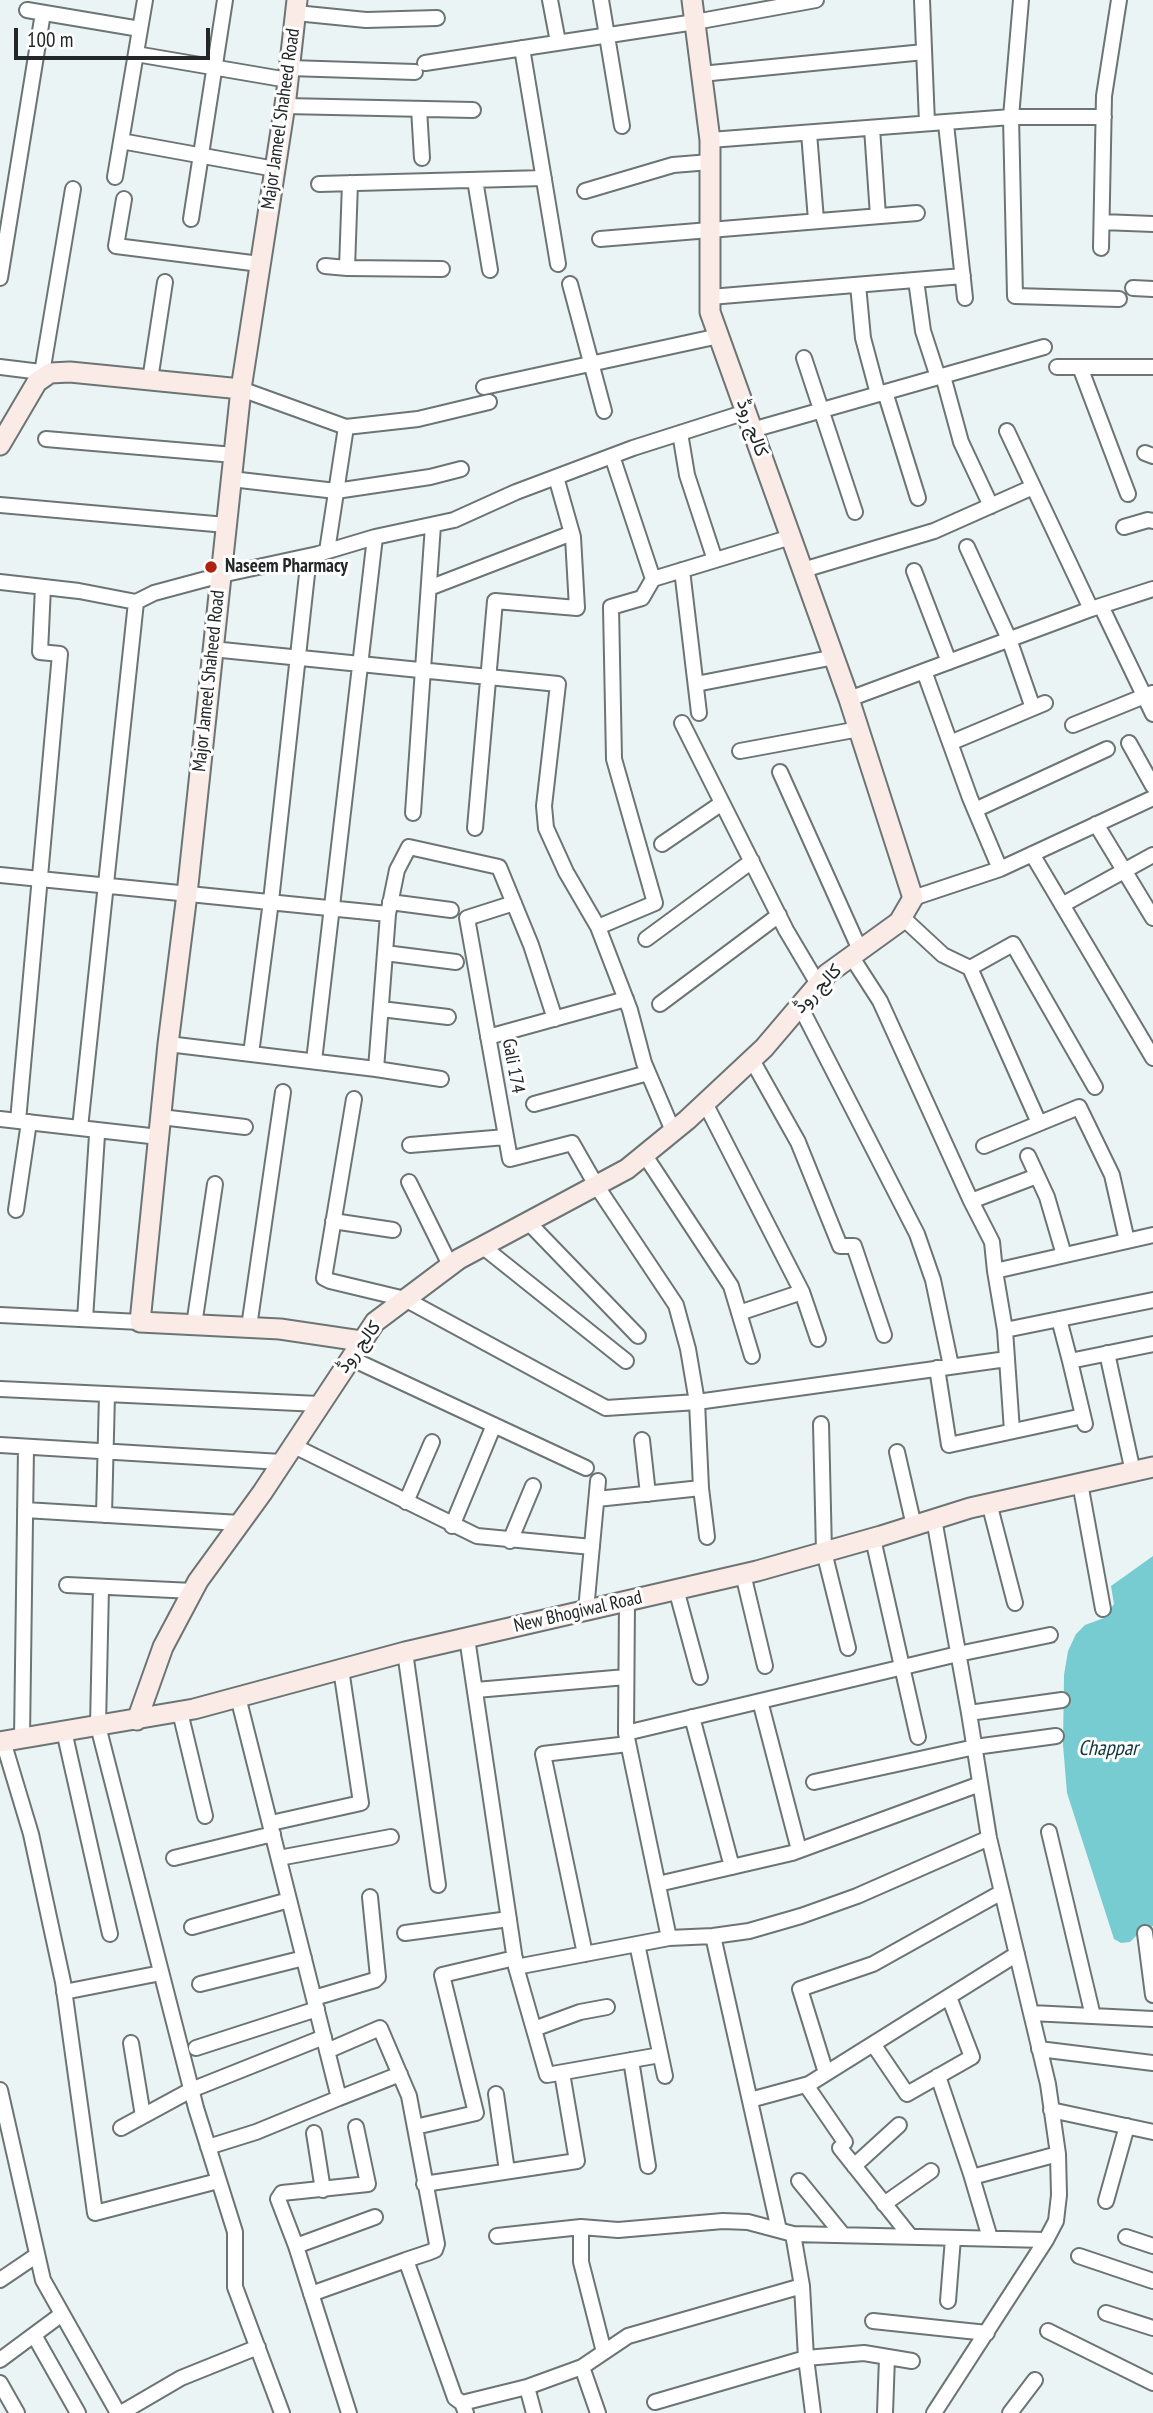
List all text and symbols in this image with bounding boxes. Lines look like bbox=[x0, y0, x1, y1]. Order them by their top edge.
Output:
scale bar bbox=[18, 14, 214, 58]
text: 100 m bbox=[27, 26, 73, 53]
street label: Major Jameel Shaheed Road bbox=[257, 27, 305, 211]
street label: کالج روڈ bbox=[731, 396, 773, 460]
place label: Naseem Pharmacy bbox=[225, 556, 348, 578]
marker: Naseem Pharmacy bbox=[203, 559, 219, 575]
street label: Major Jameel Shaheed Road bbox=[188, 589, 230, 773]
street label: کالج روڈ bbox=[789, 960, 847, 1018]
street label: Gali 174 bbox=[497, 1037, 529, 1095]
street label: کالج روڈ bbox=[332, 1316, 386, 1378]
street label: New Bhogiwal Road bbox=[512, 1586, 644, 1638]
water label: Chappar bbox=[1078, 1736, 1138, 1762]

